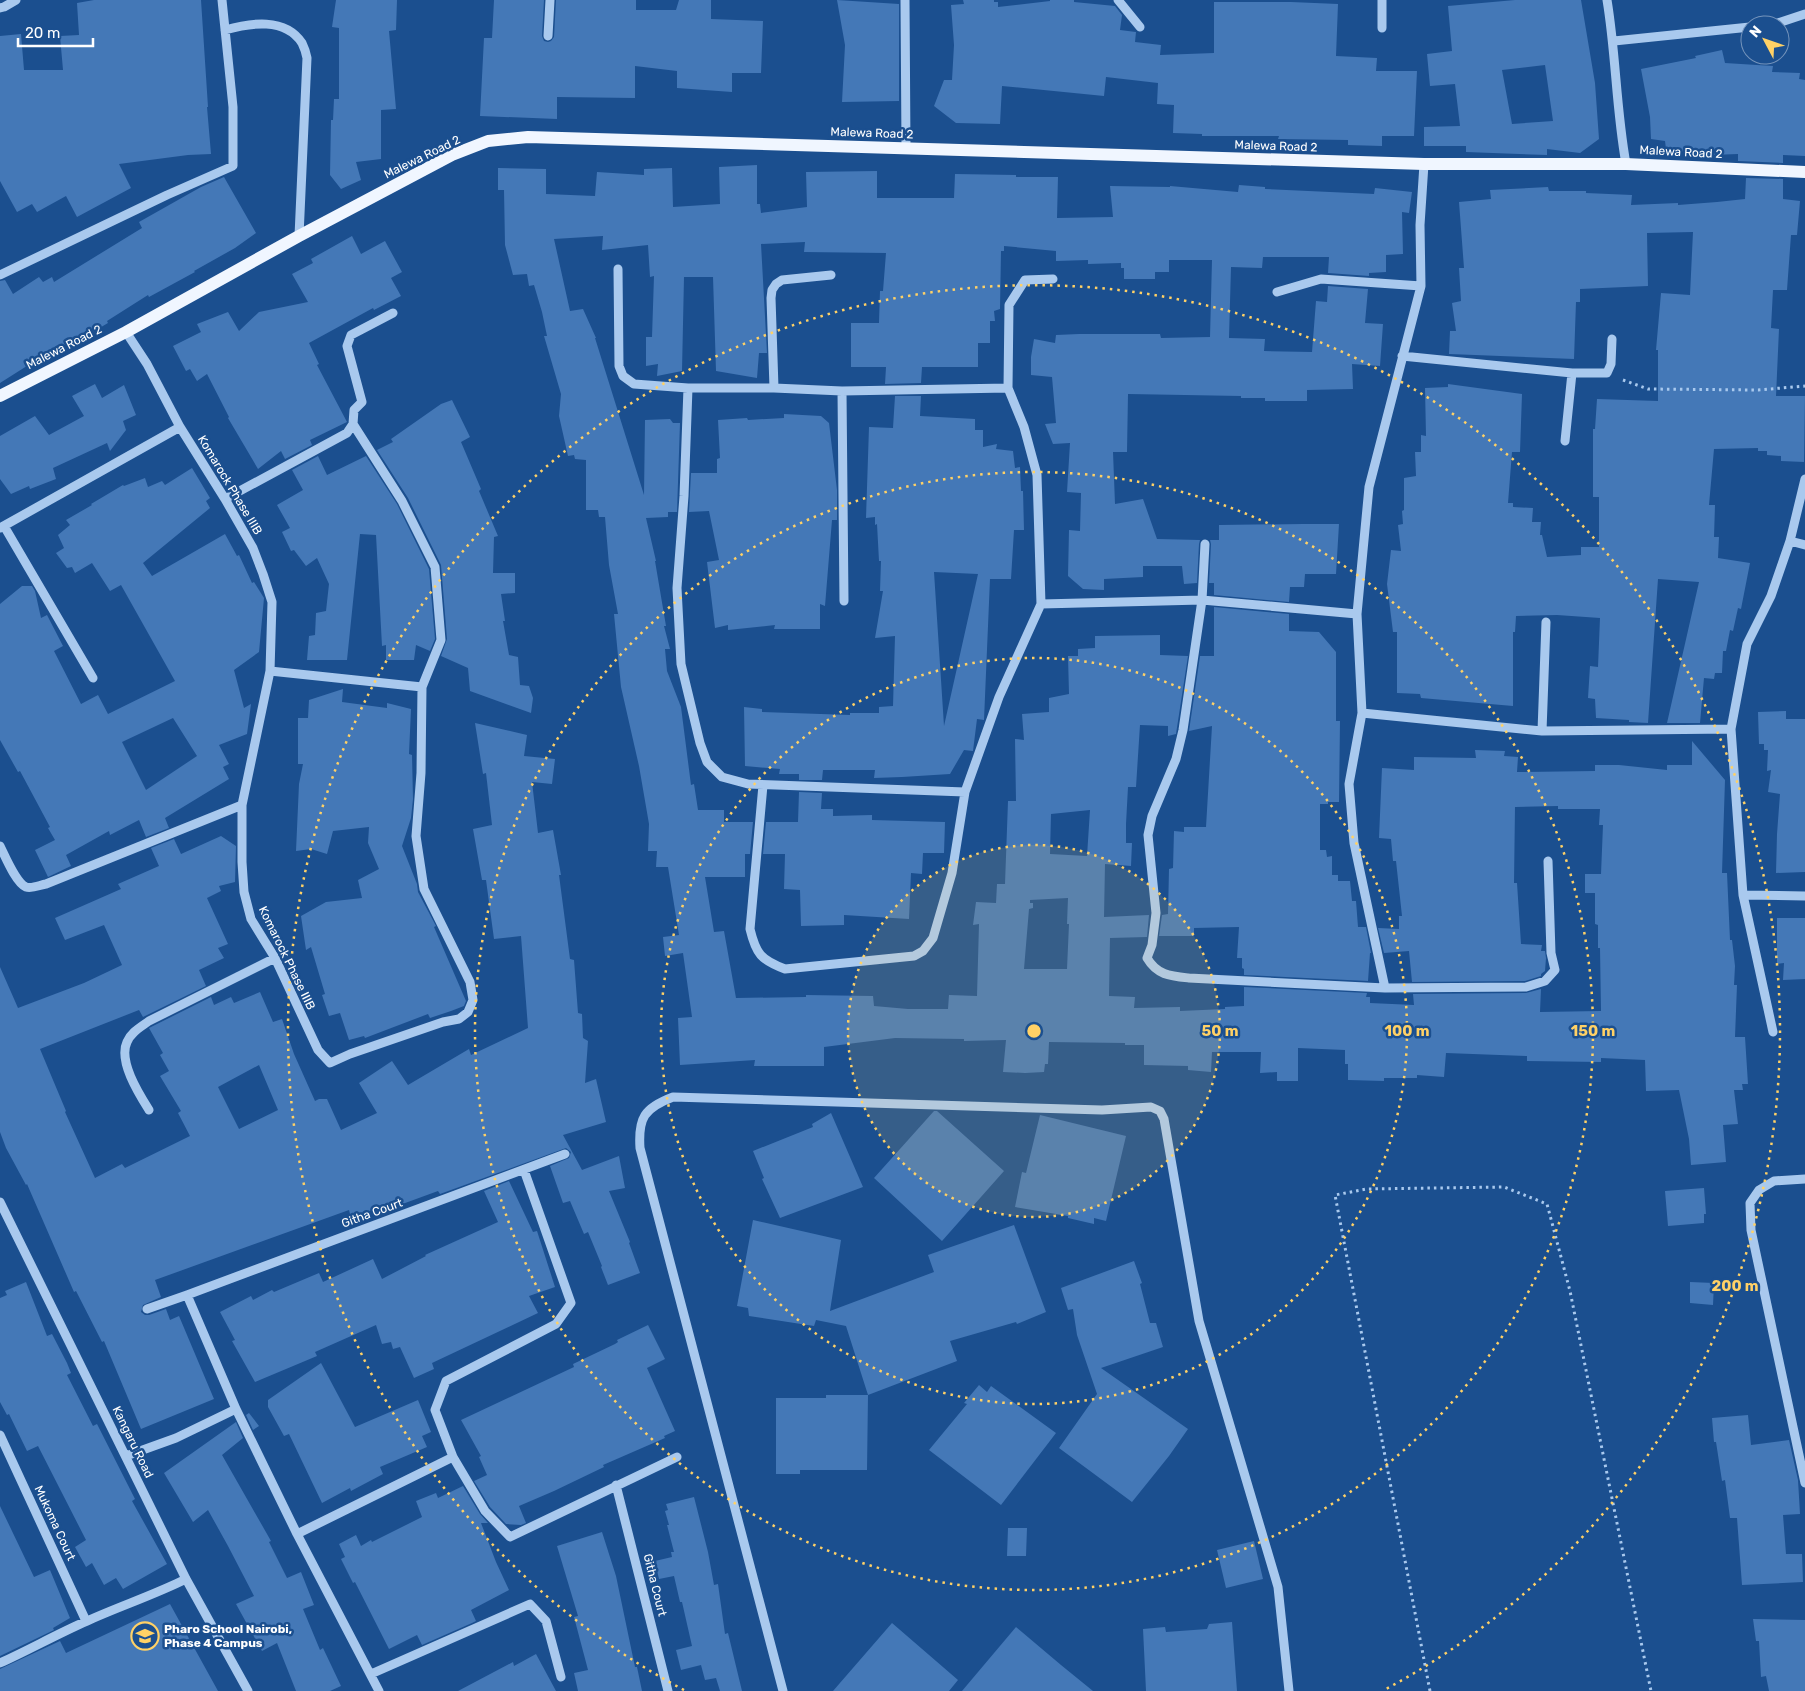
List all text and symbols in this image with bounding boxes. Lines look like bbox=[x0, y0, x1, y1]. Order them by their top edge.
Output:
scale bar bbox=[18, 15, 92, 47]
north arrow bbox=[1740, 15, 1790, 65]
text: N bbox=[1746, 22, 1765, 41]
text: 20 m bbox=[25, 24, 60, 42]
street label: Malewa Road 2 bbox=[830, 125, 914, 141]
street label: Malewa Road 2 bbox=[382, 133, 462, 181]
street label: Malewa Road 2 bbox=[1234, 138, 1318, 154]
street label: Malewa Road 2 bbox=[1639, 143, 1723, 161]
street label: Malewa Road 2 bbox=[24, 322, 104, 372]
street label: Komarock Phase IIIB bbox=[195, 433, 265, 537]
street label: Komarock Phase IIIB bbox=[256, 904, 318, 1012]
centre of rings bbox=[1025, 1022, 1043, 1040]
text: 50 m bbox=[1202, 1022, 1238, 1040]
text: 100 m bbox=[1385, 1022, 1429, 1040]
text: 150 m bbox=[1571, 1022, 1615, 1040]
street label: Githa Court bbox=[340, 1195, 405, 1231]
text: 200 m bbox=[1711, 1277, 1759, 1295]
street label: Kangaru Road bbox=[110, 1404, 156, 1480]
street label: Mukoma Court bbox=[32, 1483, 79, 1563]
street label: Githa Court bbox=[640, 1552, 670, 1618]
school or university icon: Pharo School Nairobi, Phase 4 Campus bbox=[130, 1621, 160, 1651]
place label: Pharo School Nairobi, Phase 4 Campus bbox=[164, 1622, 292, 1650]

